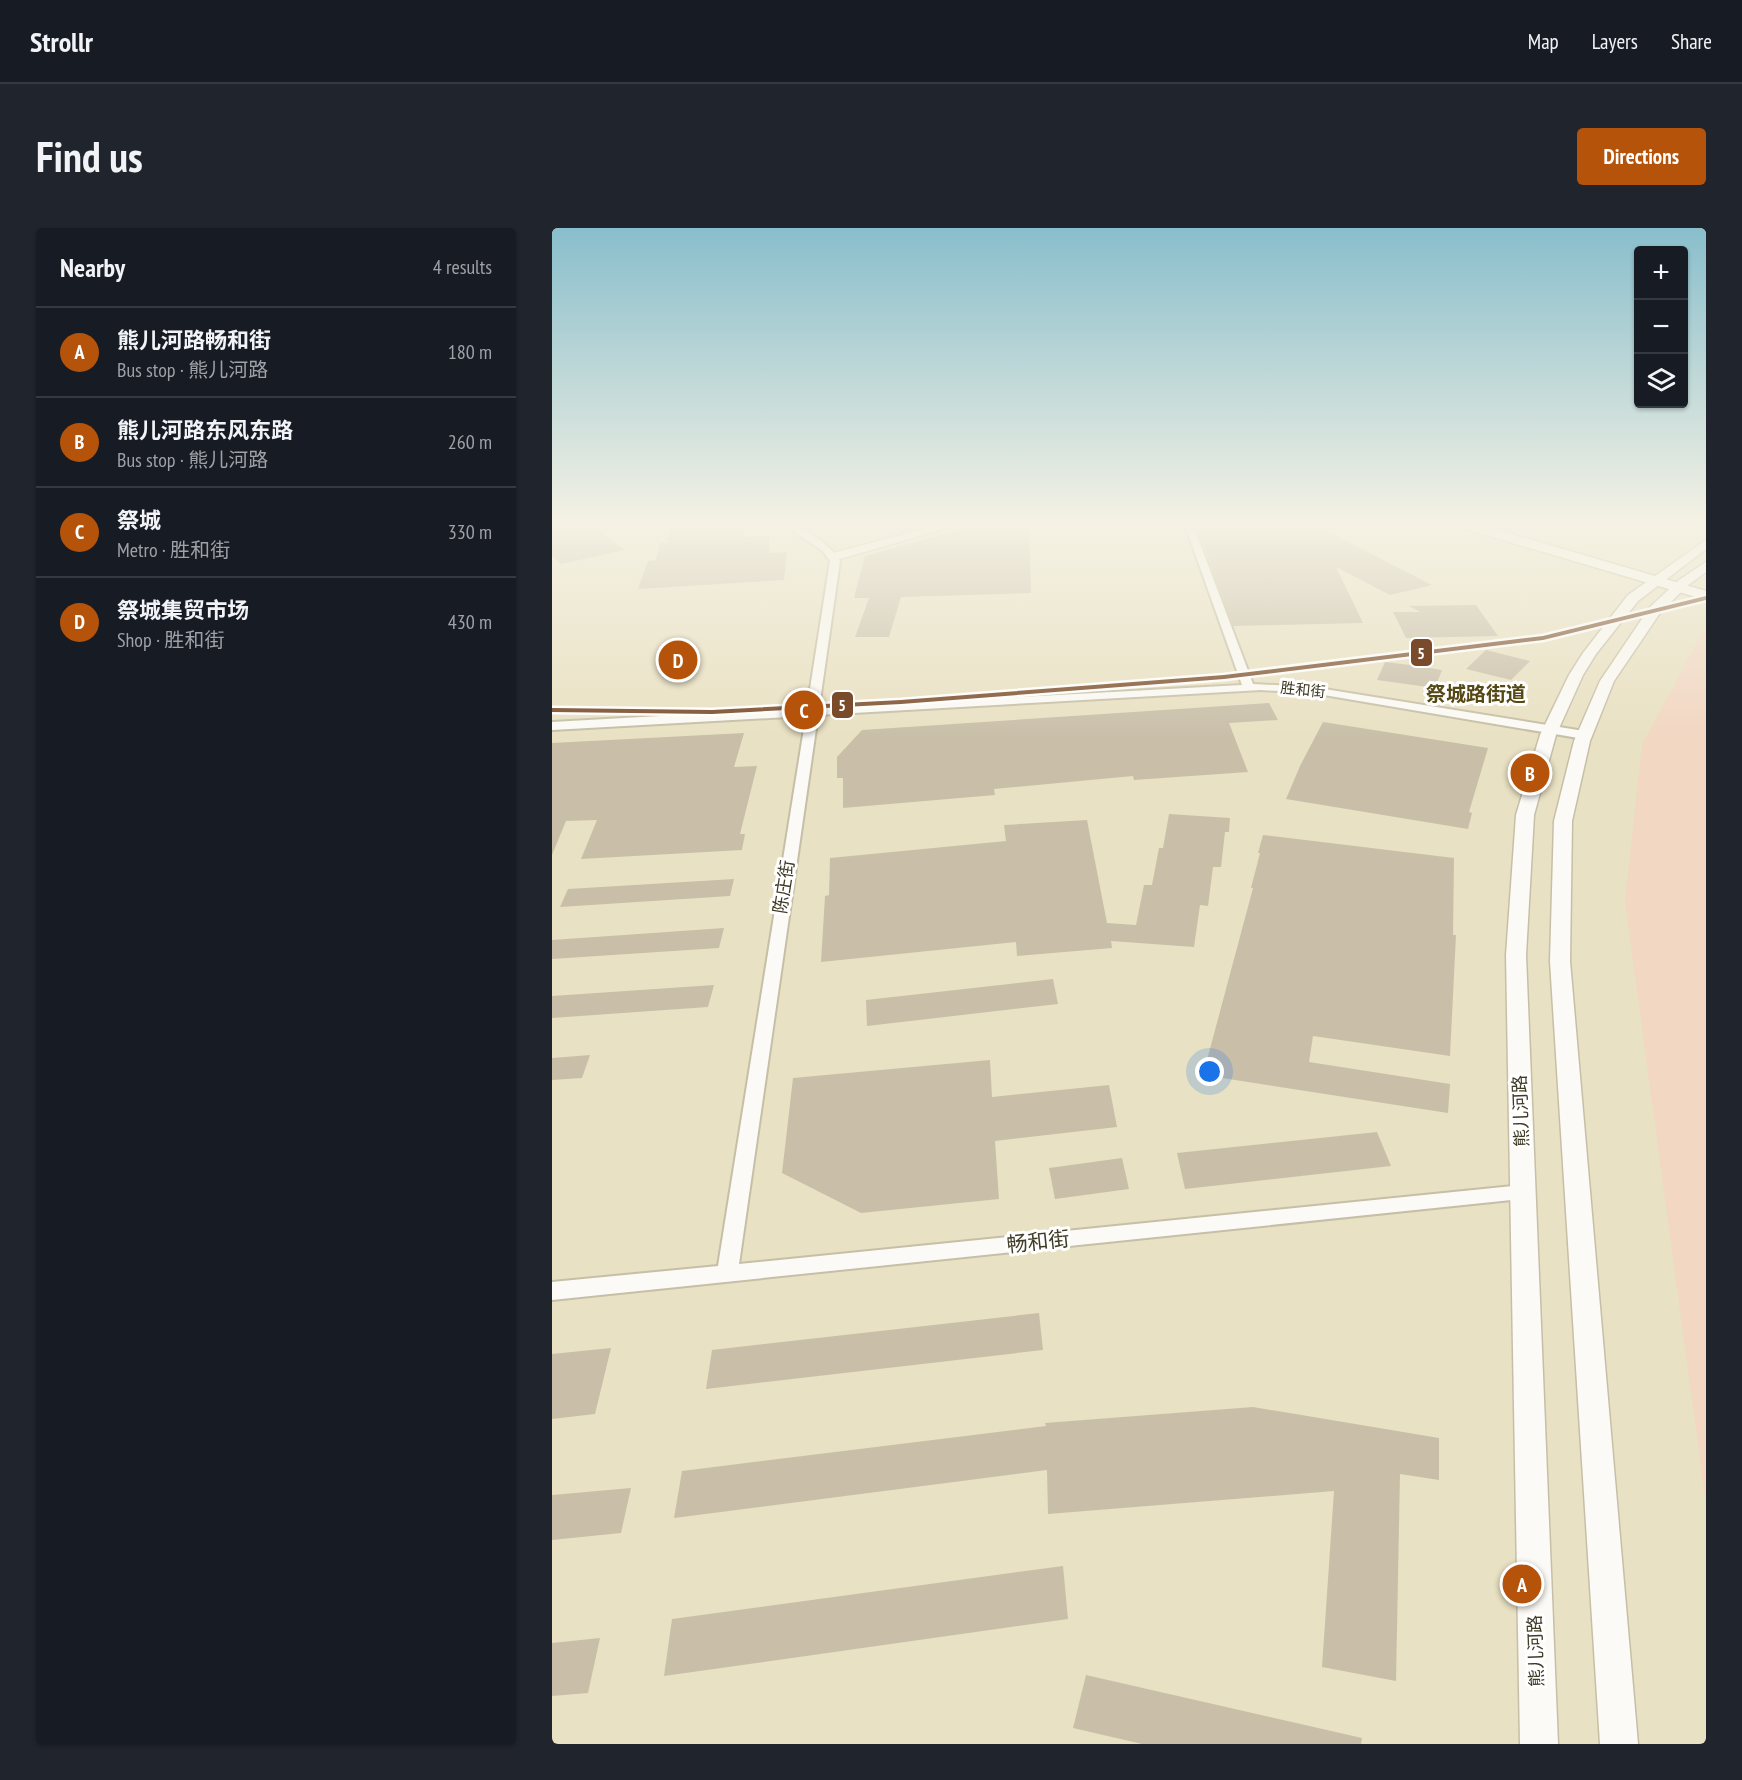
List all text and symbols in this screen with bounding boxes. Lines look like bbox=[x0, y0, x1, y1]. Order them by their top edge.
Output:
text: Strollr bbox=[30, 23, 93, 60]
text: Map bbox=[1528, 28, 1559, 55]
text: Layers bbox=[1592, 28, 1638, 55]
text: Share bbox=[1671, 28, 1712, 55]
button: Directions bbox=[1577, 128, 1706, 185]
text: Find us bbox=[36, 129, 143, 184]
map controls bbox=[1634, 246, 1688, 408]
button: + bbox=[1634, 246, 1688, 300]
text: Nearby bbox=[60, 251, 125, 284]
text: 4 results bbox=[433, 254, 492, 280]
button: − bbox=[1634, 300, 1688, 354]
text: 熊儿河路畅和街 bbox=[117, 326, 271, 354]
text: A bbox=[74, 339, 85, 365]
text: 180 m bbox=[448, 339, 492, 365]
button: layers bbox=[1634, 354, 1688, 408]
text: Bus stop · 熊儿河路 bbox=[117, 357, 268, 383]
text: 熊儿河路东风东路 bbox=[117, 416, 293, 444]
text: B bbox=[75, 429, 84, 455]
text: 260 m bbox=[448, 429, 492, 455]
text: Bus stop · 熊儿河路 bbox=[117, 447, 268, 473]
text: 祭城 bbox=[117, 506, 161, 534]
text: C bbox=[75, 519, 84, 545]
text: 330 m bbox=[448, 519, 492, 545]
text: Metro · 胜和街 bbox=[117, 537, 230, 563]
text: 祭城集贸市场 bbox=[117, 596, 249, 624]
text: D bbox=[74, 609, 85, 635]
text: 430 m bbox=[448, 609, 492, 635]
text: Shop · 胜和街 bbox=[117, 627, 224, 653]
pin: D bbox=[658, 638, 698, 682]
line badge: 5 bbox=[1410, 638, 1433, 667]
text: 5 bbox=[1417, 643, 1425, 663]
street label: 胜和街 bbox=[1280, 678, 1326, 701]
district label: 祭城路街道 bbox=[1426, 681, 1526, 707]
pin: C bbox=[784, 688, 824, 732]
line badge: 5 bbox=[831, 691, 854, 719]
text: 5 bbox=[838, 695, 846, 715]
pin: B bbox=[1510, 750, 1550, 796]
street label: 陈庄街 bbox=[768, 858, 799, 915]
your location bbox=[1195, 1057, 1224, 1086]
street label: 熊儿河路 bbox=[1508, 1075, 1533, 1147]
street label: 畅和街 bbox=[1005, 1225, 1071, 1258]
pin: A bbox=[1502, 1562, 1542, 1606]
street label: 熊儿河路 bbox=[1523, 1615, 1548, 1687]

